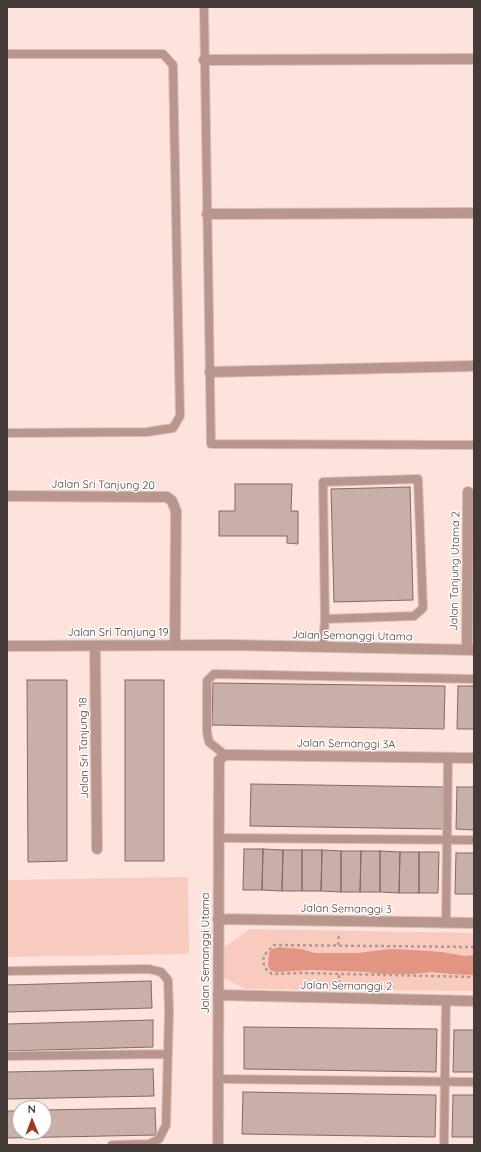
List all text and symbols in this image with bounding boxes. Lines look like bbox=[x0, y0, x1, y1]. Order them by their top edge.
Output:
street label: Jalan Sri Tanjung 20 bbox=[51, 477, 155, 493]
street label: Jalan Tanjung Utama 2 bbox=[447, 511, 463, 631]
street label: Jalan Sri Tanjung 19 bbox=[67, 626, 169, 640]
street label: Jalan Semanggi Utama bbox=[291, 628, 413, 644]
street label: Jalan Sri Tanjung 18 bbox=[77, 697, 91, 799]
street label: Jalan Semanggi 3A bbox=[296, 737, 396, 751]
street label: Jalan Semanggi Utama bbox=[199, 893, 213, 1013]
street label: Jalan Semanggi 3 bbox=[300, 902, 392, 916]
street label: Jalan Semanggi 2 bbox=[300, 979, 392, 993]
north arrow bbox=[12, 1100, 52, 1140]
text: N bbox=[28, 1102, 36, 1116]

